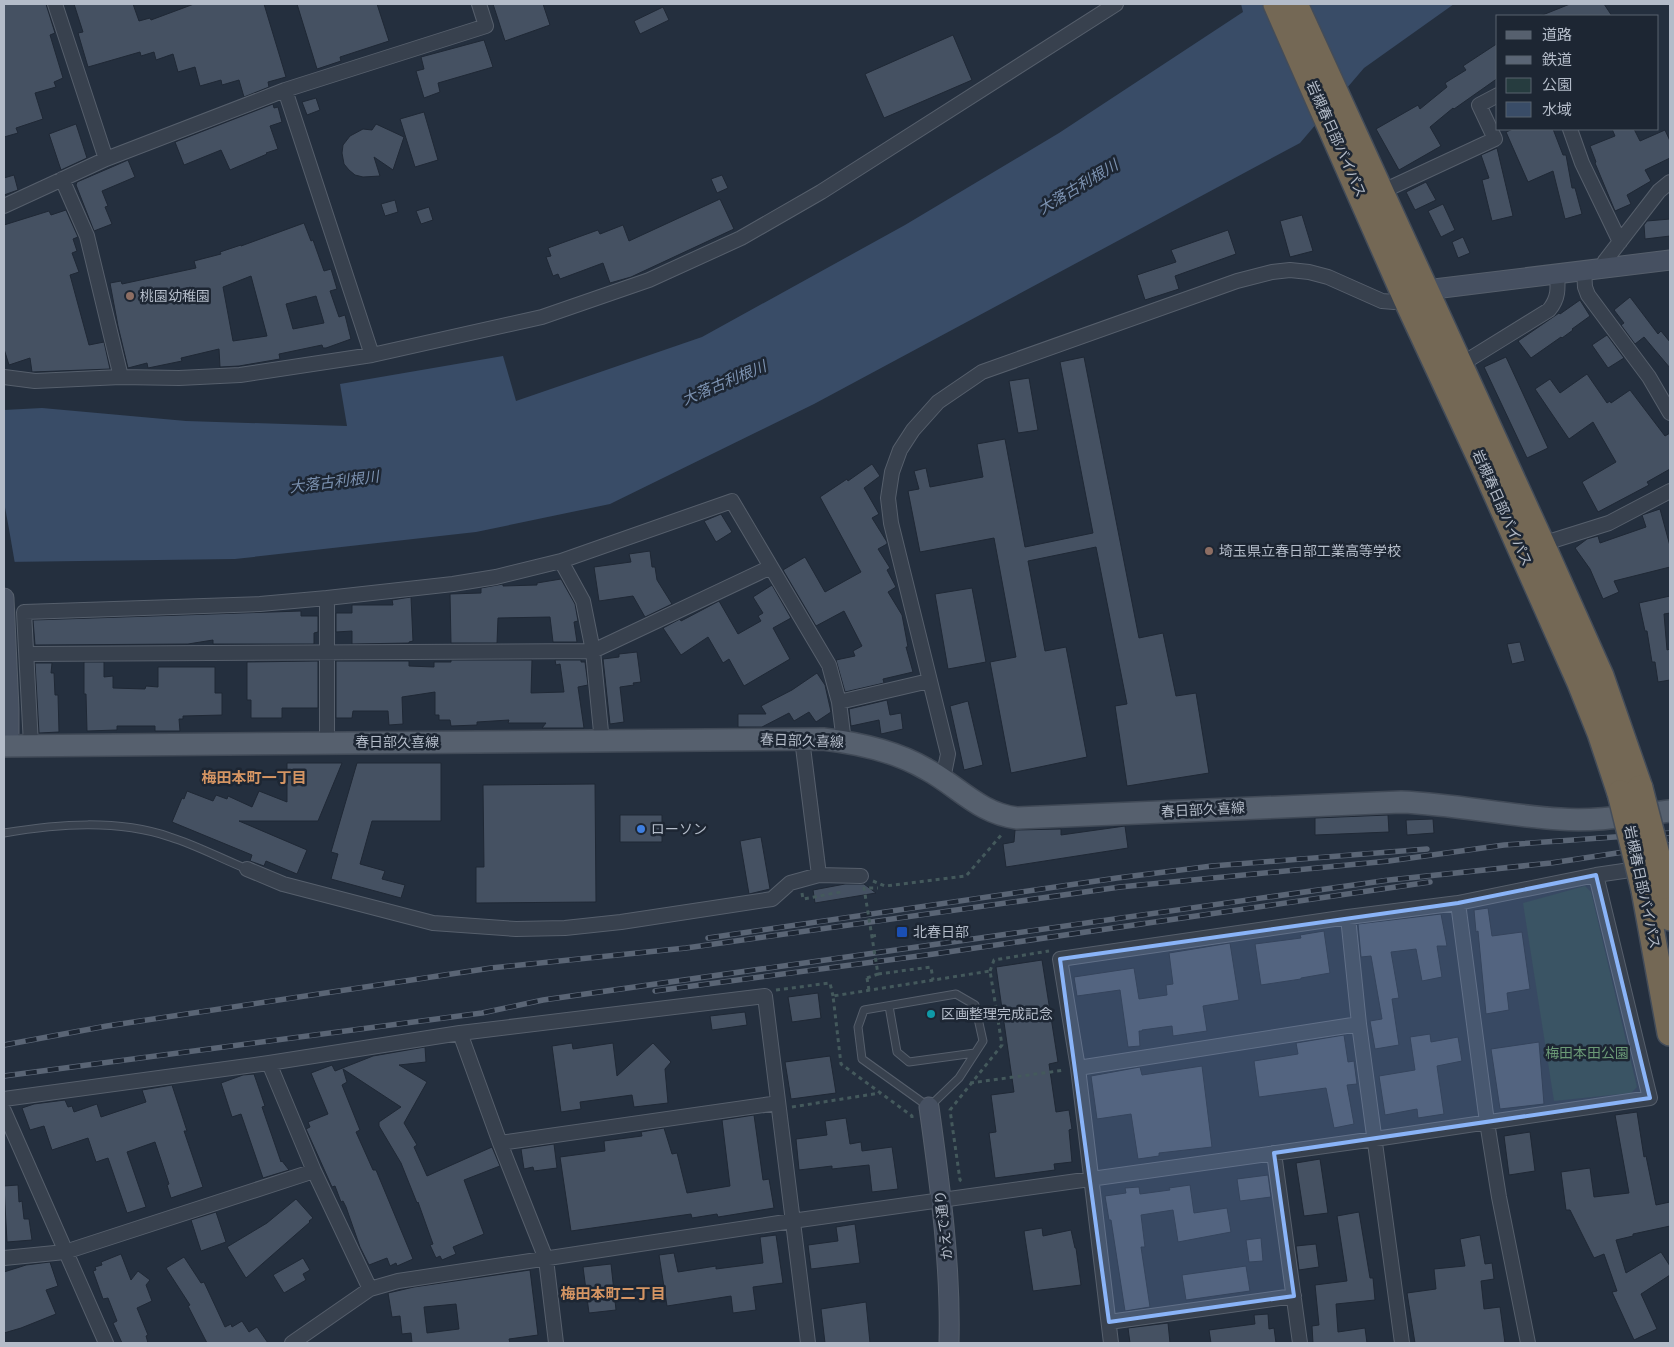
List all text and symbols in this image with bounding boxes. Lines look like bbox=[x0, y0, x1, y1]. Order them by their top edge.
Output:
legend bbox=[1496, 15, 1659, 130]
text: 道路 bbox=[1542, 26, 1572, 44]
text: 鉄道 bbox=[1542, 51, 1572, 69]
text: 公園 bbox=[1542, 76, 1572, 94]
street label: 岩槻春日部バイパス bbox=[1303, 78, 1369, 200]
text: 水域 bbox=[1542, 101, 1572, 119]
water label: 大落古利根川 bbox=[1035, 155, 1123, 218]
place label: 桃園幼稚園 bbox=[140, 288, 210, 305]
marker: 桃園幼稚園 bbox=[124, 290, 136, 302]
water label: 大落古利根川 bbox=[679, 356, 771, 409]
street label: 岩槻春日部バイパス bbox=[1469, 447, 1535, 569]
water label: 大落古利根川 bbox=[288, 467, 382, 496]
place label: 埼玉県立春日部工業高等学校 bbox=[1219, 543, 1401, 560]
marker: 埼玉県立春日部工業高等学校 bbox=[1203, 545, 1215, 557]
street label: 春日部久喜線 bbox=[760, 731, 844, 751]
street label: 春日部久喜線 bbox=[355, 734, 439, 751]
district label: 梅田本町一丁目 bbox=[201, 769, 307, 787]
street label: 春日部久喜線 bbox=[1161, 799, 1245, 821]
place label: ローソン bbox=[651, 821, 707, 838]
marker: ローソン bbox=[635, 823, 647, 835]
street label: 岩槻春日部バイパス bbox=[1621, 824, 1663, 950]
place label: 北春日部 bbox=[913, 924, 969, 941]
marker: 北春日部 bbox=[895, 925, 909, 939]
place label: 区画整理完成記念 bbox=[941, 1006, 1053, 1023]
marker: 区画整理完成記念 bbox=[925, 1008, 937, 1020]
park label: 梅田本田公園 bbox=[1545, 1045, 1629, 1062]
street label: かえで通り bbox=[932, 1190, 956, 1260]
district label: 梅田本町二丁目 bbox=[560, 1285, 666, 1303]

